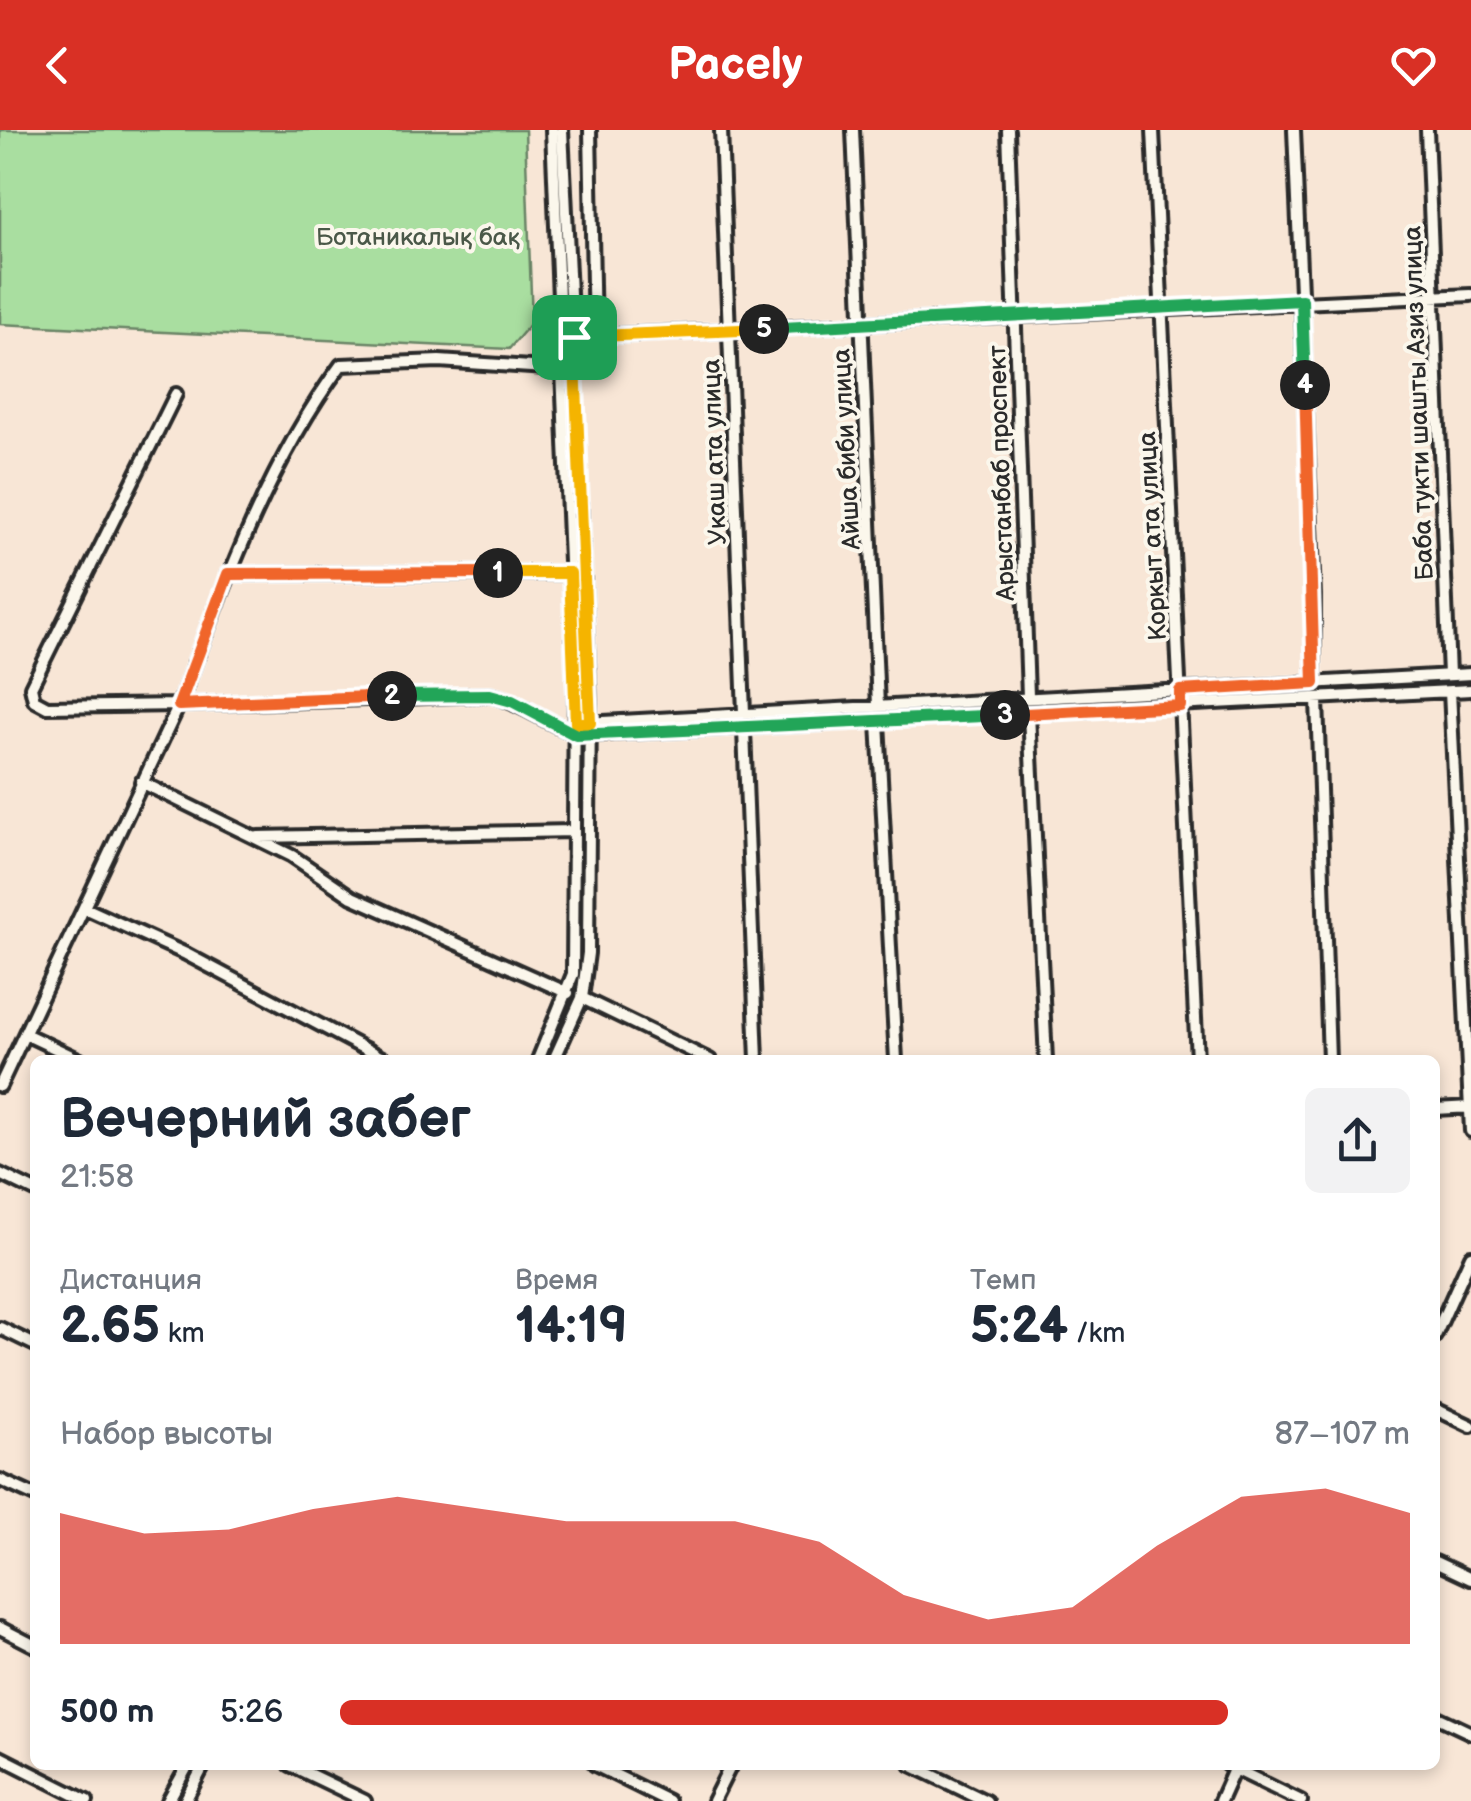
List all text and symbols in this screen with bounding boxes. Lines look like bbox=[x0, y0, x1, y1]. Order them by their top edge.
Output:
icon: back bbox=[30, 38, 85, 93]
text: Pacely bbox=[668, 38, 803, 93]
icon: heart bbox=[1386, 38, 1441, 93]
park label: Ботаникалық бақ bbox=[316, 222, 520, 253]
street label: Баба тукти шашты Азиз улица bbox=[1397, 225, 1441, 581]
pin bbox=[532, 295, 617, 380]
pin: 5 bbox=[739, 304, 789, 354]
icon: arrive bbox=[547, 310, 602, 365]
text: 5 bbox=[756, 312, 772, 345]
street label: Арыстанбаб проспект bbox=[982, 344, 1022, 602]
street label: Айша биби улица bbox=[826, 347, 868, 551]
street label: Укаш ата улица bbox=[696, 358, 734, 546]
pin: 4 bbox=[1280, 360, 1330, 410]
text: 4 bbox=[1297, 368, 1313, 401]
street label: Коркыт ата улица bbox=[1132, 430, 1174, 641]
pin: 1 bbox=[473, 548, 523, 598]
text: 1 bbox=[492, 556, 504, 589]
pin: 2 bbox=[367, 671, 417, 721]
text: 2 bbox=[384, 679, 400, 712]
pin: 3 bbox=[980, 690, 1030, 740]
text: 3 bbox=[997, 698, 1013, 731]
text: Вечерний забег bbox=[60, 1087, 471, 1154]
button: share bbox=[1305, 1088, 1410, 1193]
text: 21:58 bbox=[60, 1158, 134, 1197]
text: Дистанция bbox=[60, 1264, 202, 1297]
text: Время bbox=[515, 1264, 598, 1297]
text: Темп bbox=[970, 1264, 1037, 1297]
text: 2.65 bbox=[60, 1297, 160, 1357]
text: 14:19 bbox=[515, 1297, 628, 1357]
text: 5:24 bbox=[970, 1297, 1068, 1357]
text: km bbox=[160, 1317, 205, 1350]
text: /km bbox=[1068, 1317, 1125, 1350]
text: Набор высоты bbox=[60, 1415, 273, 1454]
text: 87–107 m bbox=[1274, 1415, 1410, 1454]
text: 500 m bbox=[60, 1693, 154, 1732]
text: 5:26 bbox=[220, 1693, 283, 1732]

